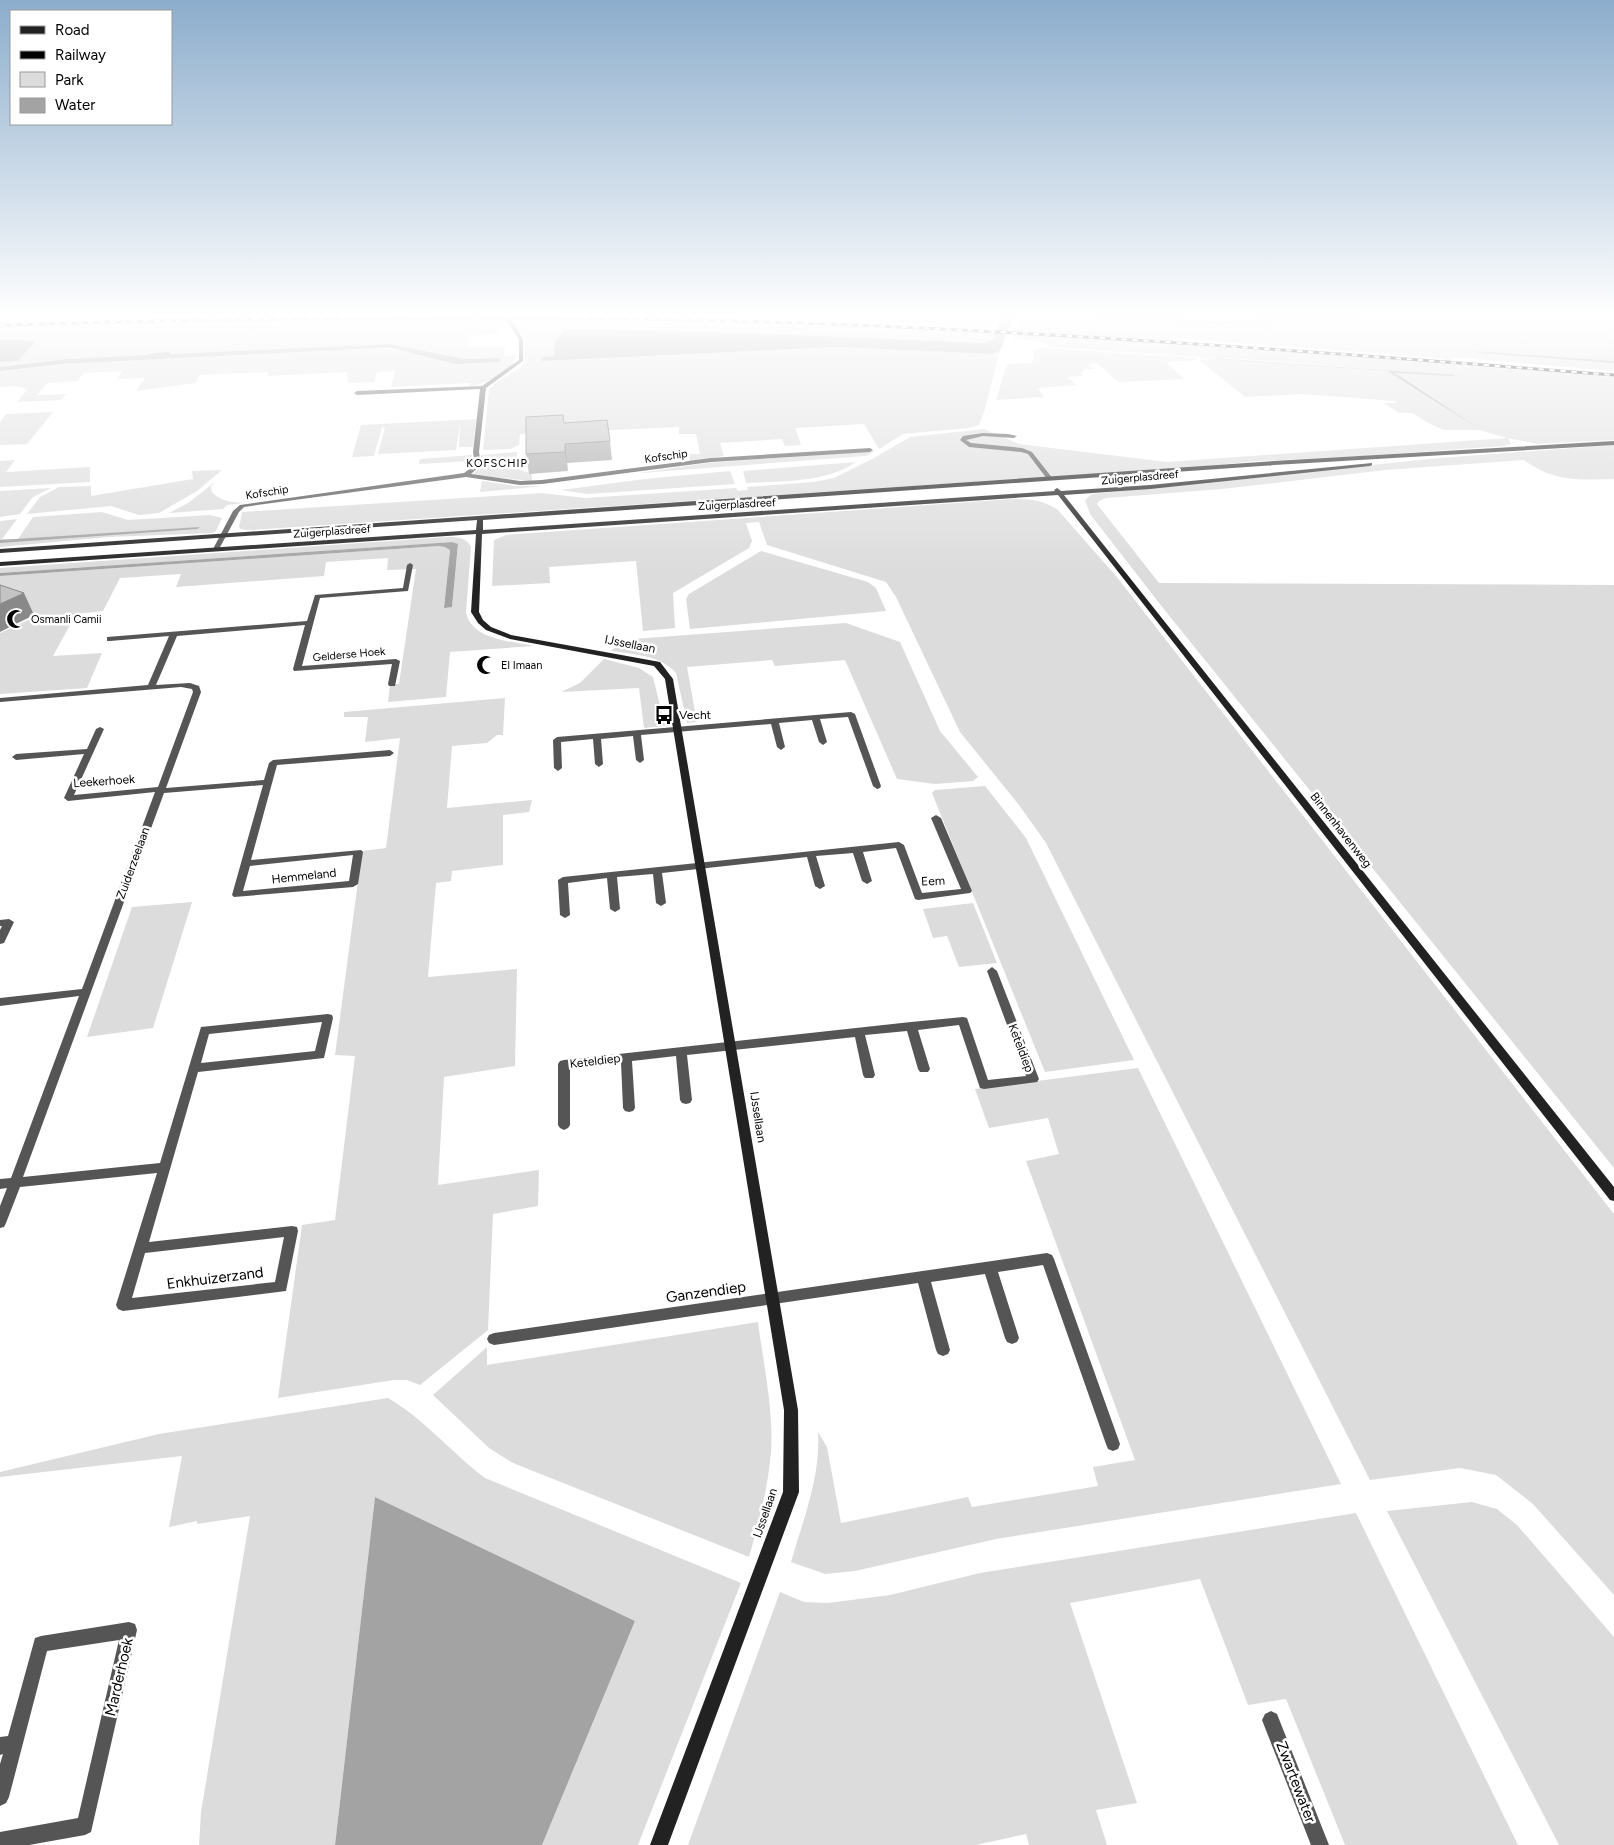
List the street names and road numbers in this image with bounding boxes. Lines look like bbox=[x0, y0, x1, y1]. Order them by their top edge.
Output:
street label: Kofschip bbox=[644, 447, 689, 466]
street label: Zuigerplasdreef bbox=[1101, 468, 1180, 487]
street label: Kofschip bbox=[245, 483, 290, 502]
street label: Zuigerplasdreef bbox=[698, 496, 777, 513]
street label: Zuigerplasdreef bbox=[293, 522, 372, 541]
street label: IJssellaan bbox=[603, 632, 657, 656]
street label: Gelderse Hoek bbox=[312, 645, 387, 664]
street label: Leekerhoek bbox=[73, 772, 135, 790]
street label: Binnenhavenweg bbox=[1307, 790, 1375, 870]
street label: Zuiderzeelaan bbox=[114, 825, 153, 901]
street label: Hemmeland bbox=[271, 866, 337, 886]
street label: Eem bbox=[921, 873, 945, 889]
street label: Keteldiep bbox=[1005, 1022, 1037, 1074]
street label: Keteldiep bbox=[569, 1051, 621, 1071]
street label: IJssellaan bbox=[747, 1091, 769, 1144]
street label: Enkhuizerzand bbox=[165, 1263, 265, 1293]
street label: Ganzendiep bbox=[665, 1277, 747, 1307]
street label: IJssellaan bbox=[750, 1486, 780, 1540]
street label: Marderhoek bbox=[101, 1635, 137, 1718]
street label: Zwartewater bbox=[1272, 1739, 1320, 1825]

